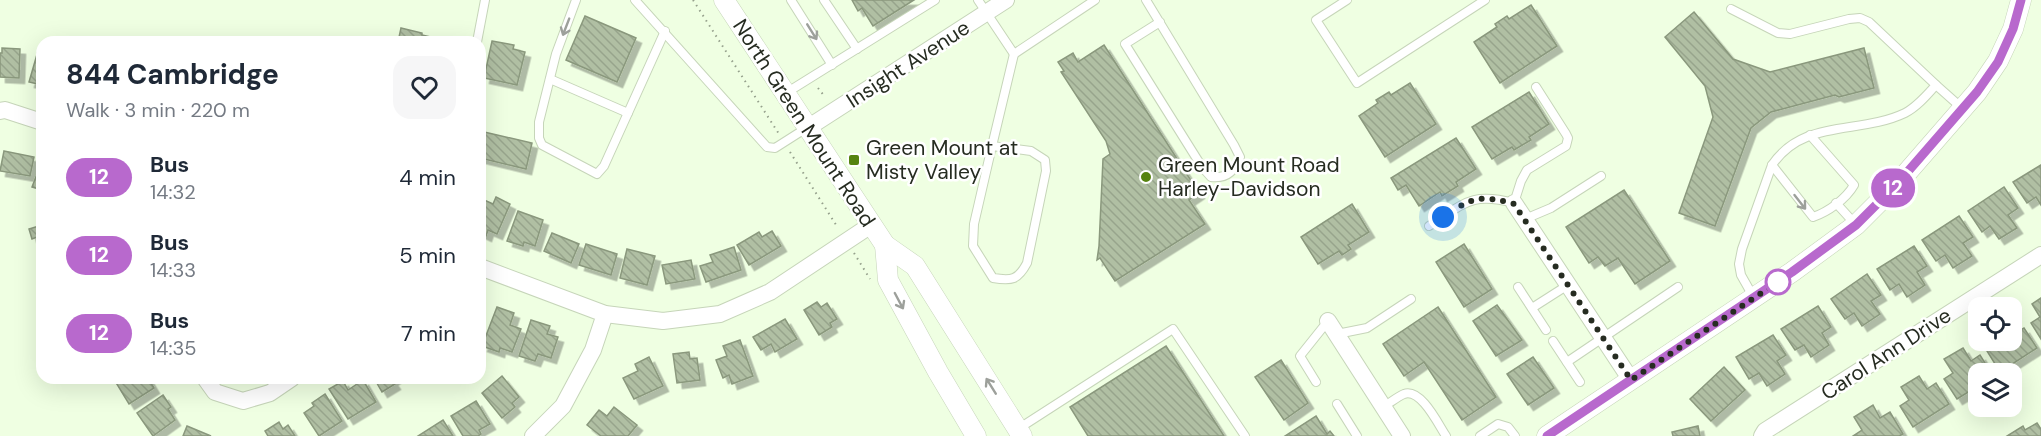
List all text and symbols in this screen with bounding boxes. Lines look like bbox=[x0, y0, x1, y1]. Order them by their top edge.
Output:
street label: North Green Mount Road bbox=[726, 14, 882, 232]
street label: Insight Avenue bbox=[841, 14, 975, 114]
one-way arrow bbox=[560, 17, 571, 36]
one-way arrow bbox=[806, 23, 818, 40]
text: 844 Cambridge bbox=[66, 56, 279, 93]
button: heart bbox=[393, 56, 456, 119]
text: Walk · 3 min · 220 m bbox=[66, 97, 250, 123]
place label: Green Mount at Misty Valley bbox=[866, 134, 1018, 186]
text: Bus bbox=[150, 150, 189, 179]
place label: Green Mount Road Harley-Davidson bbox=[1158, 151, 1340, 203]
marker: Green Mount at Misty Valley bbox=[847, 153, 861, 167]
text: 12 bbox=[89, 163, 109, 191]
text: 4 min bbox=[399, 163, 456, 192]
line badge: 12 bbox=[1866, 168, 1920, 207]
marker: Green Mount Road Harley-Davidson bbox=[1139, 170, 1153, 184]
text: 12 bbox=[1883, 174, 1903, 202]
text: 14:32 bbox=[150, 179, 196, 205]
one-way arrow bbox=[1794, 194, 1807, 210]
your location bbox=[1428, 202, 1458, 232]
text: Bus bbox=[150, 228, 189, 257]
text: 12 bbox=[89, 241, 109, 269]
text: 5 min bbox=[399, 241, 456, 270]
text: 14:33 bbox=[150, 257, 196, 283]
unlabelled marker bbox=[1765, 269, 1791, 295]
one-way arrow bbox=[893, 292, 905, 309]
map controls bbox=[1968, 297, 2022, 417]
button: locate bbox=[1968, 297, 2022, 351]
street label: Carol Ann Drive bbox=[1815, 301, 1957, 407]
text: Bus bbox=[150, 306, 189, 335]
text: 12 bbox=[89, 319, 109, 347]
text: 7 min bbox=[401, 319, 456, 348]
text: 14:35 bbox=[150, 335, 196, 361]
button: layers bbox=[1968, 363, 2022, 417]
one-way arrow bbox=[985, 378, 997, 395]

